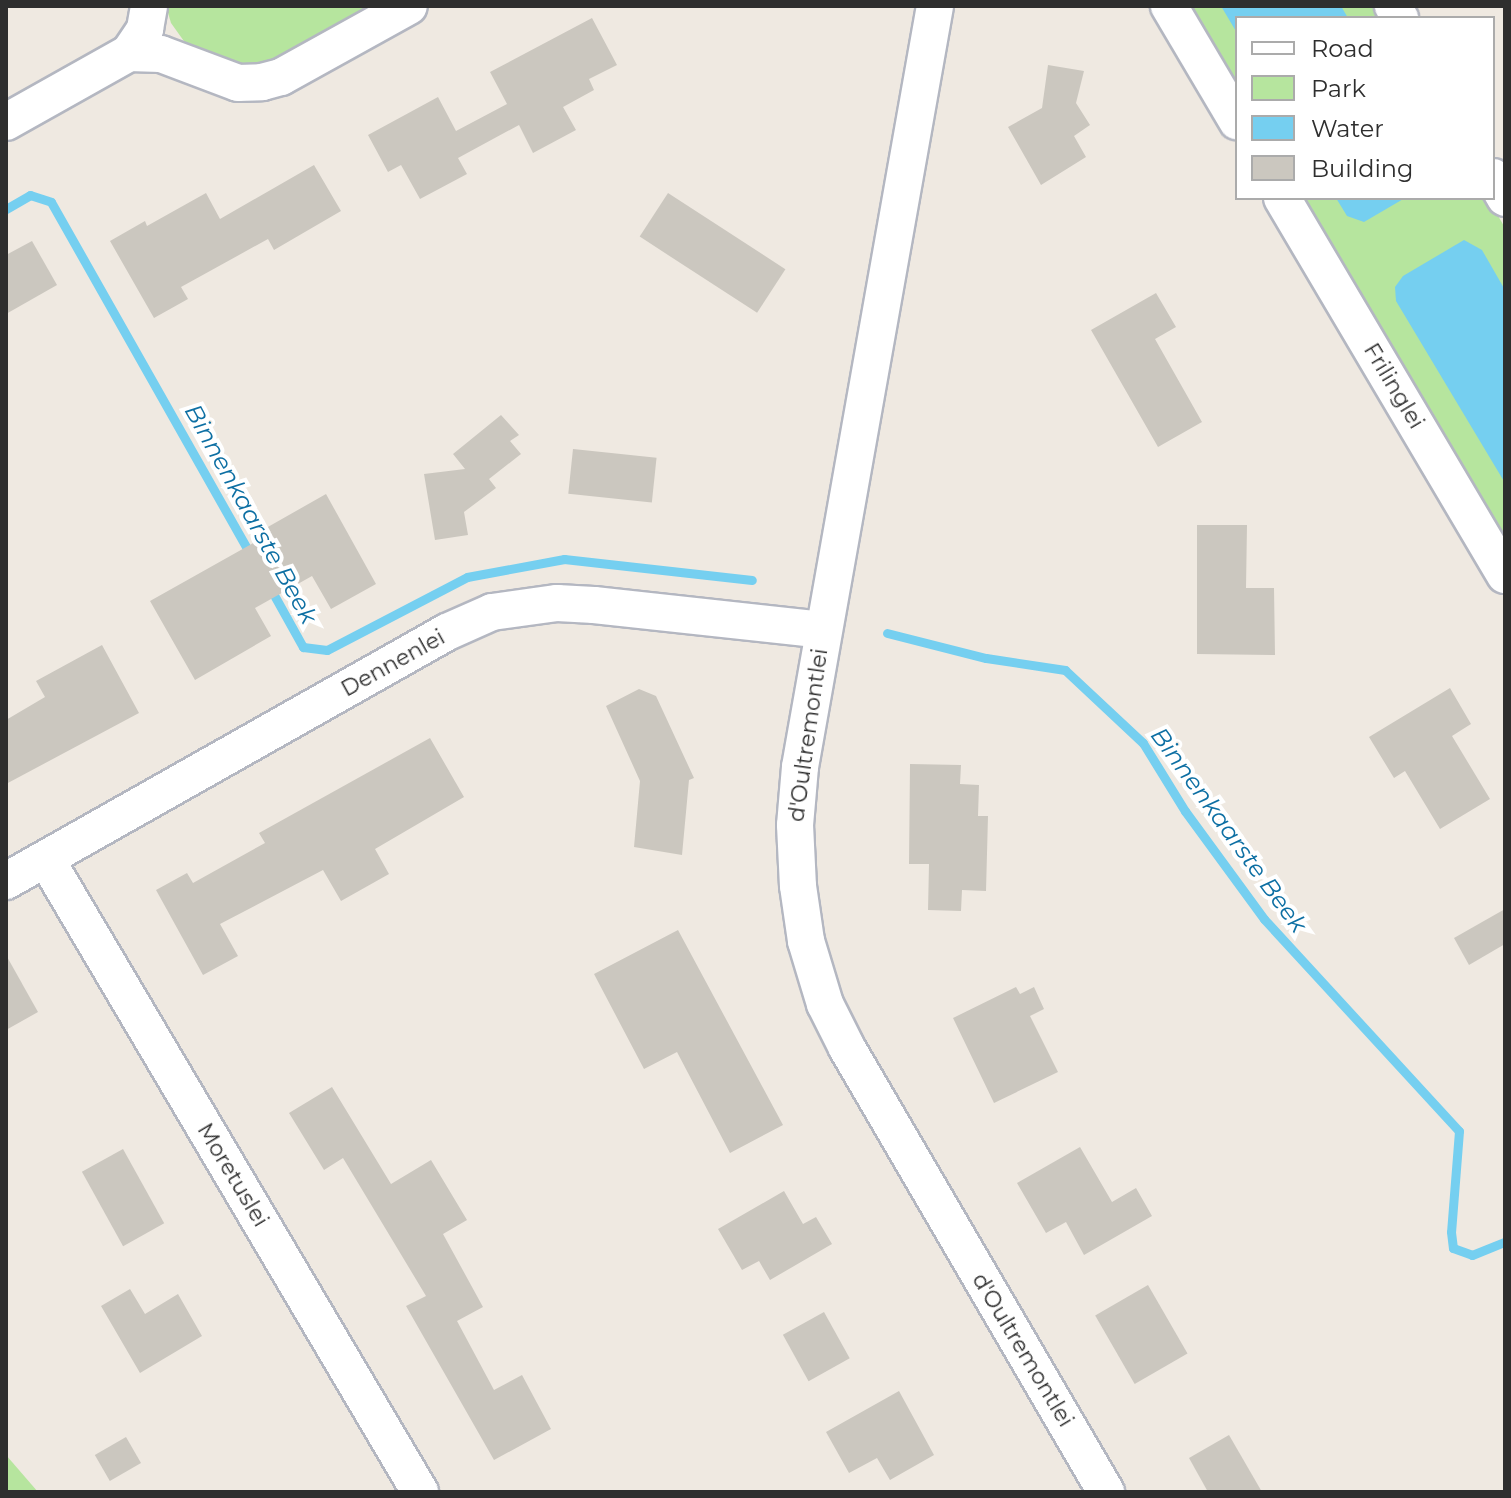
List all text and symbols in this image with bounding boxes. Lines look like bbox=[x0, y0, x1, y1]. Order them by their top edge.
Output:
legend bbox=[1235, 16, 1495, 200]
text: Road bbox=[1311, 34, 1374, 63]
text: Park bbox=[1311, 74, 1366, 103]
text: Water bbox=[1311, 114, 1384, 143]
text: Building bbox=[1311, 154, 1414, 183]
street label: Frilinglei bbox=[1358, 338, 1430, 434]
water label: Binnenkaarste Beek bbox=[179, 399, 323, 629]
street label: Dennenlei bbox=[337, 624, 449, 702]
street label: d'Oultremontlei bbox=[783, 647, 833, 823]
water label: Binnenkaarste Beek bbox=[1145, 722, 1313, 938]
street label: Moretuslei bbox=[192, 1118, 274, 1232]
street label: d'Oultremontlei bbox=[967, 1268, 1079, 1432]

